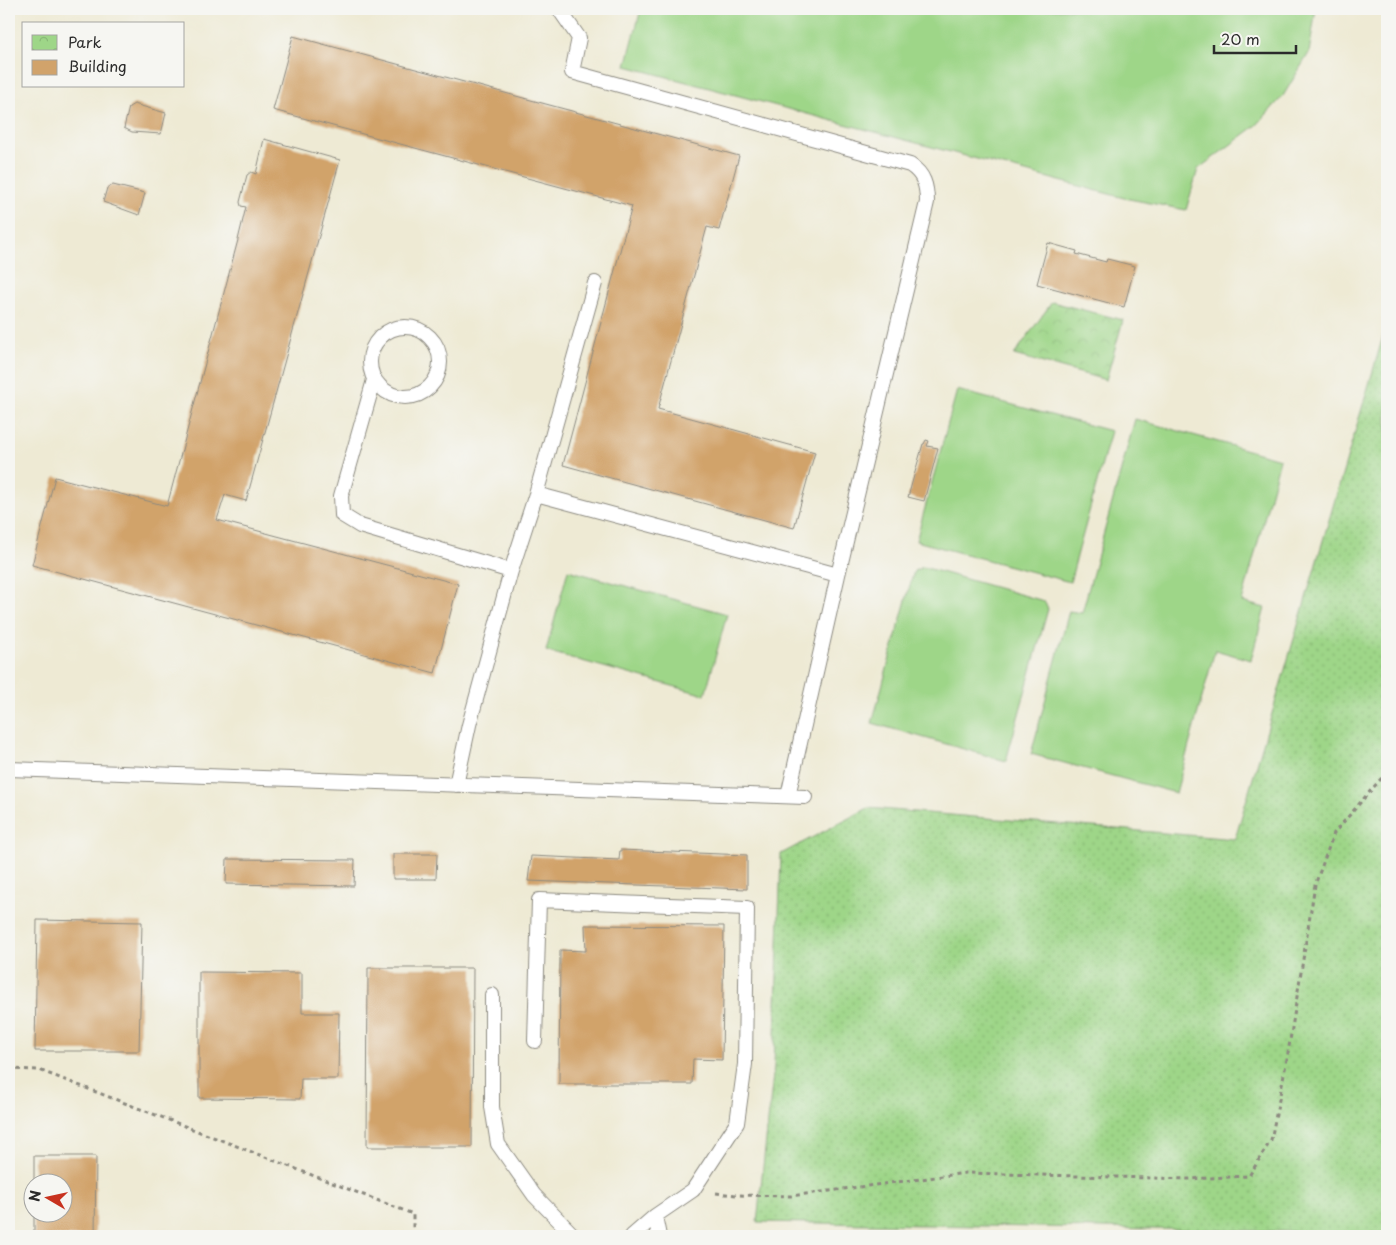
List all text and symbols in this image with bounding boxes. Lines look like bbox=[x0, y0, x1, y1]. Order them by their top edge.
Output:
legend bbox=[22, 22, 185, 88]
scale bar bbox=[1214, 22, 1296, 54]
text: 20 m bbox=[1221, 27, 1260, 50]
text: Park bbox=[68, 30, 102, 53]
text: Building bbox=[68, 54, 127, 77]
north arrow bbox=[22, 1172, 72, 1222]
text: N bbox=[23, 1189, 46, 1203]

